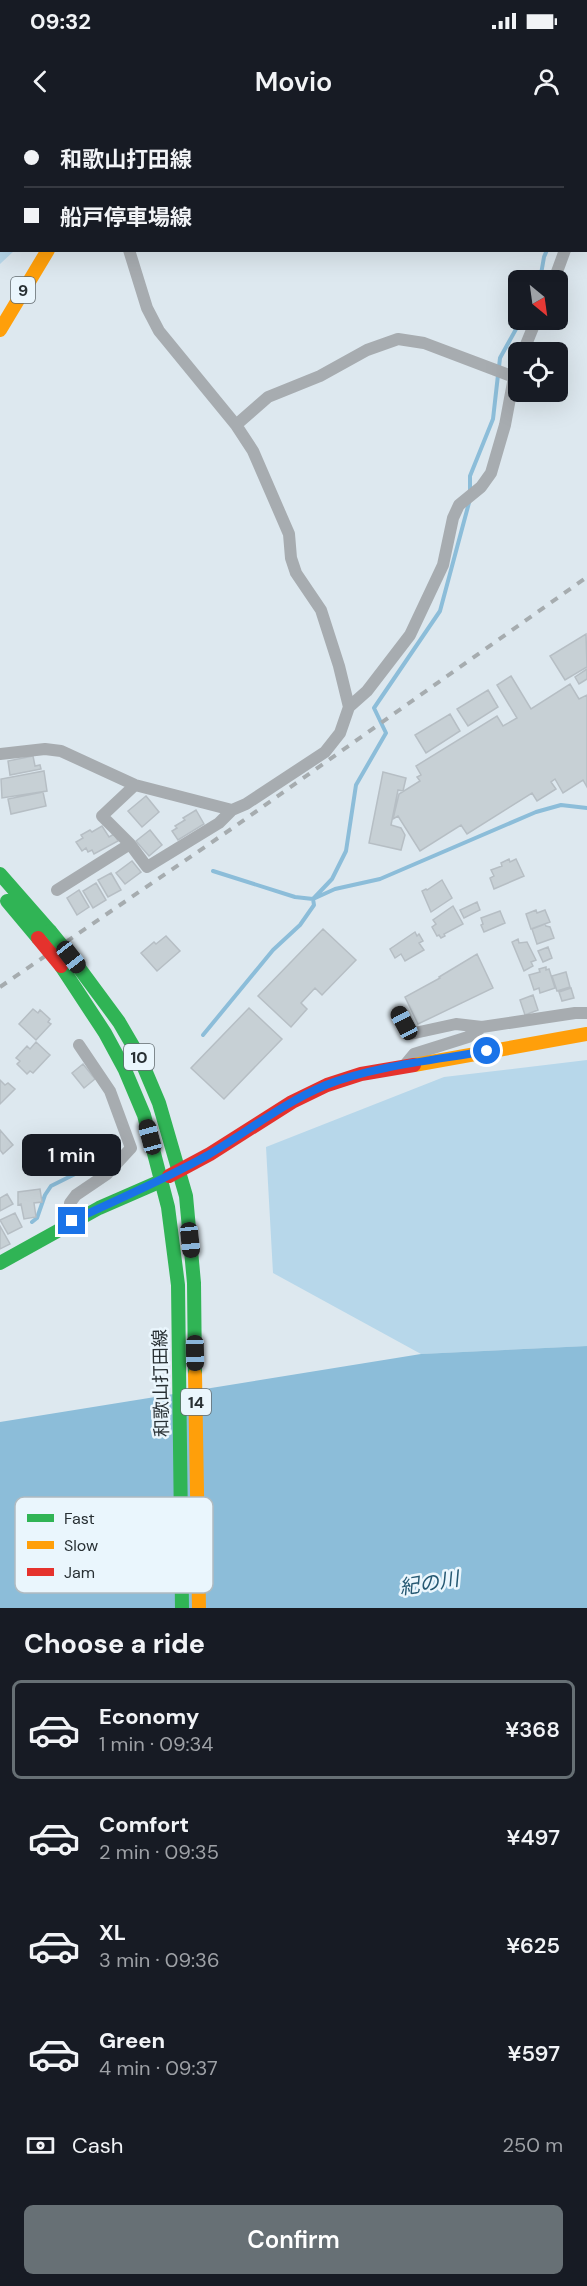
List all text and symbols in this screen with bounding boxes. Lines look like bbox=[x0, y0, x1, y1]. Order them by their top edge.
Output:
text: 09:32 bbox=[30, 7, 91, 36]
text: Movio bbox=[255, 64, 332, 99]
icon: back bbox=[24, 65, 57, 98]
icon: person bbox=[530, 65, 563, 98]
text: 和歌山打田線 bbox=[60, 145, 192, 174]
text: 船戸停車場線 bbox=[60, 203, 192, 232]
north arrow bbox=[508, 270, 568, 330]
map controls bbox=[508, 270, 568, 402]
road number: 9 bbox=[11, 277, 35, 303]
button: locate bbox=[508, 342, 568, 402]
car bbox=[53, 937, 89, 977]
car bbox=[388, 1003, 420, 1043]
route start bbox=[473, 1037, 500, 1064]
road number: 10 bbox=[124, 1044, 154, 1070]
car bbox=[137, 1117, 163, 1157]
callout: 1 min bbox=[22, 1134, 122, 1176]
text: 1 min bbox=[48, 1142, 95, 1168]
route end bbox=[58, 1207, 85, 1234]
car bbox=[179, 1221, 201, 1259]
street label: 和歌山打田線 bbox=[148, 1329, 174, 1437]
car bbox=[186, 1335, 204, 1371]
road number: 14 bbox=[181, 1389, 211, 1415]
legend bbox=[15, 1497, 213, 1593]
text: Fast bbox=[64, 1508, 95, 1529]
text: Slow bbox=[64, 1535, 98, 1556]
text: Jam bbox=[64, 1562, 95, 1583]
water label: 紀の川 bbox=[397, 1565, 463, 1601]
text: Choose a ride bbox=[24, 1626, 205, 1661]
text: Economy bbox=[99, 1702, 199, 1731]
icon: car bbox=[27, 1703, 81, 1757]
text: ¥368 bbox=[505, 1715, 560, 1744]
text: 1 min · 09:34 bbox=[99, 1731, 214, 1757]
text: Comfort bbox=[99, 1810, 189, 1839]
icon: car bbox=[27, 1811, 81, 1865]
text: ¥497 bbox=[507, 1823, 560, 1852]
text: 2 min · 09:35 bbox=[99, 1839, 219, 1865]
text: XL bbox=[99, 1918, 126, 1947]
icon: car bbox=[27, 1919, 81, 1973]
text: ¥625 bbox=[506, 1931, 560, 1960]
text: 3 min · 09:36 bbox=[99, 1947, 220, 1973]
text: Green bbox=[99, 2026, 165, 2055]
icon: car bbox=[27, 2027, 81, 2081]
text: ¥597 bbox=[508, 2039, 560, 2068]
text: 4 min · 09:37 bbox=[99, 2055, 218, 2081]
icon: cash bbox=[24, 2129, 57, 2162]
text: Cash bbox=[72, 2131, 123, 2160]
text: 250 m bbox=[502, 2132, 563, 2158]
button: Confirm bbox=[24, 2205, 563, 2274]

